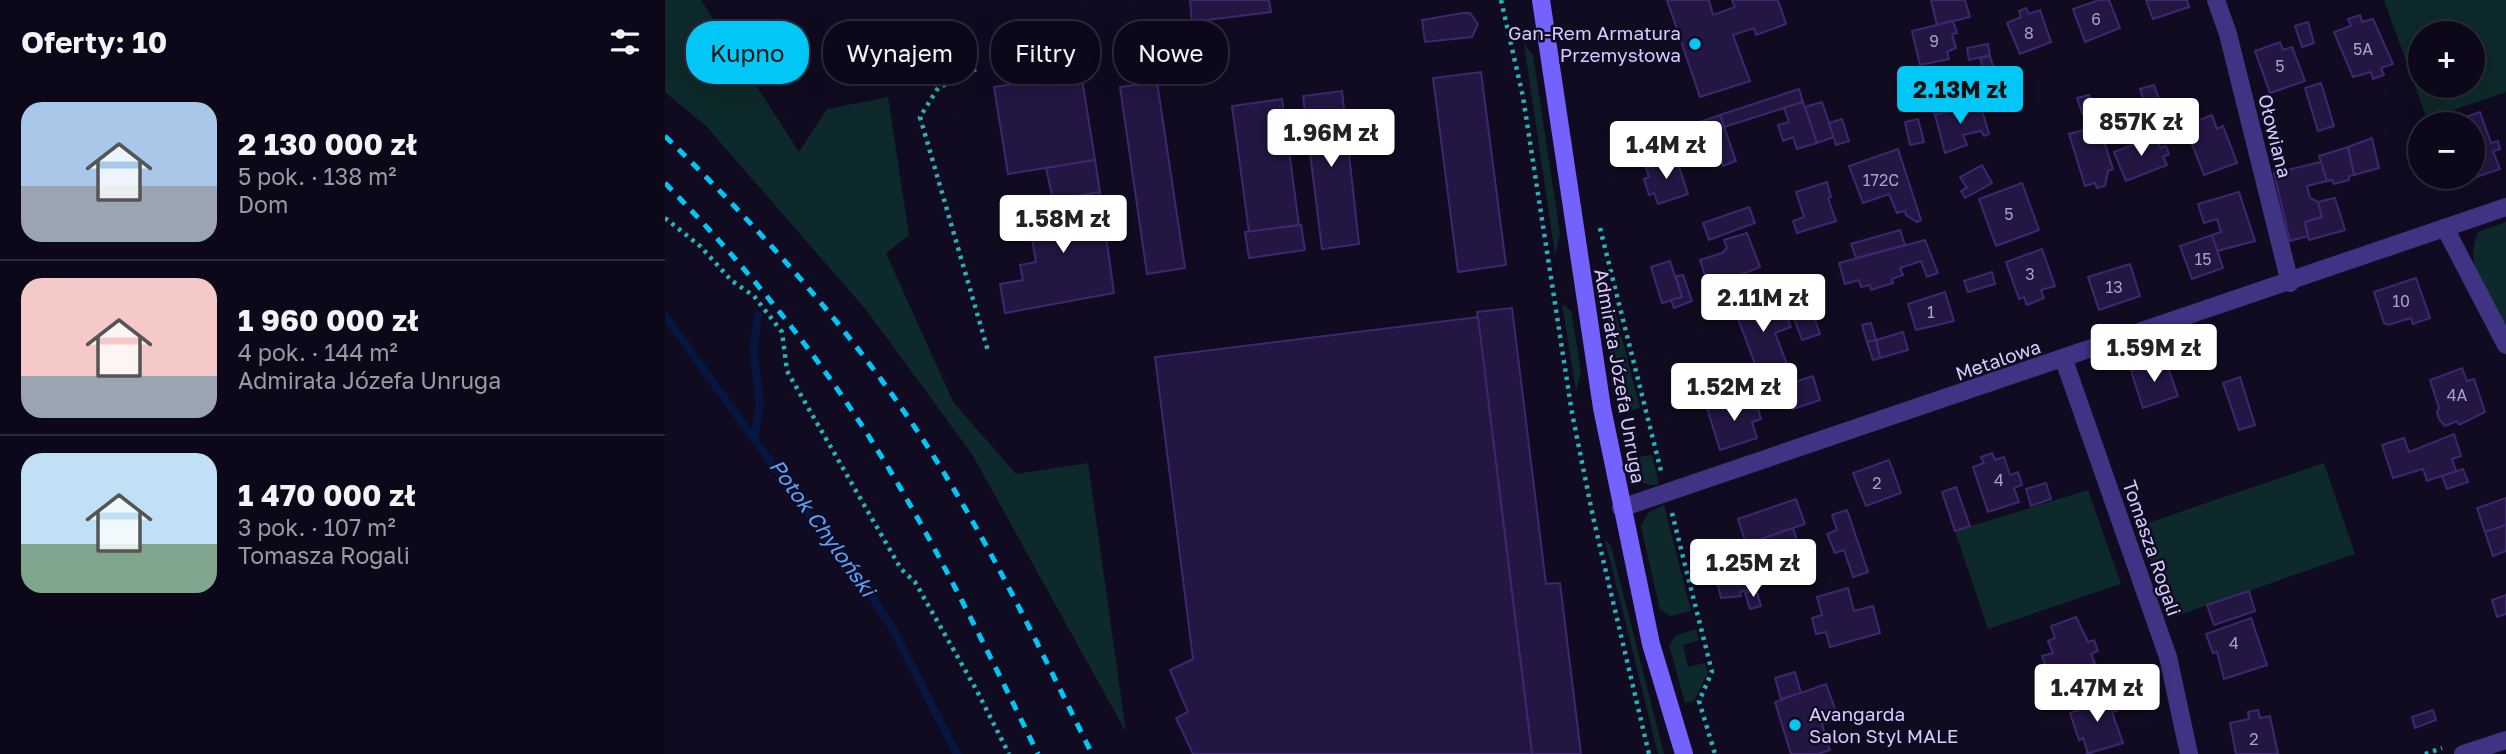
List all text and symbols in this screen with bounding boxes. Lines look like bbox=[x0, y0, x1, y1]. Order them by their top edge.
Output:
house number: 6 bbox=[2091, 9, 2101, 29]
chip: Kupno bbox=[686, 21, 809, 84]
chip: Wynajem bbox=[823, 21, 977, 84]
chip: Filtry bbox=[991, 21, 1100, 84]
chip: Nowe bbox=[1114, 21, 1228, 84]
place label: Gan-Rem Armatura Przemysłowa bbox=[1508, 21, 1681, 66]
map controls bbox=[2408, 21, 2485, 189]
button: + bbox=[2408, 21, 2485, 98]
icon: filters bbox=[606, 23, 644, 61]
house number: 8 bbox=[2024, 23, 2034, 43]
text: Oferty: 10 bbox=[21, 24, 167, 60]
house number: 9 bbox=[1929, 31, 1939, 51]
marker: Gan-Rem Armatura Przemysłowa bbox=[1687, 36, 1703, 52]
house number: 5A bbox=[2353, 39, 2373, 59]
house number: 5 bbox=[2275, 56, 2285, 76]
pin: 2.13M zł bbox=[1888, 66, 2032, 126]
text: 2.13M zł bbox=[1913, 75, 2007, 103]
street label: Ołowiana bbox=[2254, 92, 2297, 180]
pin: 857K zł bbox=[2076, 99, 2206, 158]
text: 857K zł bbox=[2099, 107, 2183, 135]
pin: 1.96M zł bbox=[1259, 110, 1403, 169]
button: − bbox=[2408, 112, 2485, 189]
text: 1.96M zł bbox=[1284, 118, 1379, 146]
pin: 1.4M zł bbox=[1601, 122, 1731, 181]
text: 2 130 000 zł bbox=[238, 126, 417, 162]
icon: home bbox=[77, 130, 161, 214]
text: 1.4M zł bbox=[1626, 130, 1706, 158]
text: 5 pok. · 138 m² bbox=[238, 162, 397, 190]
house number: 172C bbox=[1863, 170, 1899, 190]
text: Dom bbox=[238, 190, 288, 218]
pin: 1.58M zł bbox=[991, 196, 1135, 255]
text: 1.58M zł bbox=[1016, 204, 1110, 232]
house number: 5 bbox=[2004, 204, 2014, 224]
house number: 15 bbox=[2194, 249, 2212, 269]
house number: 3 bbox=[2025, 264, 2035, 284]
street label: Admirała Józefa Unruga bbox=[1590, 267, 1651, 485]
pin: 2.11M zł bbox=[1691, 274, 1835, 334]
house number: 13 bbox=[2105, 277, 2123, 297]
text: 2.11M zł bbox=[1717, 283, 1809, 311]
house number: 10 bbox=[2392, 291, 2410, 311]
text: 1 960 000 zł bbox=[238, 302, 419, 338]
house number: 1 bbox=[1927, 302, 1935, 322]
icon: home bbox=[77, 306, 161, 390]
pin: 1.59M zł bbox=[2082, 324, 2226, 384]
text: 1.59M zł bbox=[2107, 333, 2201, 361]
street label: Metalowa bbox=[1952, 334, 2043, 385]
text: 4 pok. · 144 m² bbox=[238, 338, 398, 366]
pin: 1.52M zł bbox=[1662, 364, 1806, 423]
text: Admirała Józefa Unruga bbox=[238, 366, 501, 394]
text: 1.52M zł bbox=[1687, 372, 1781, 400]
house number: 4A bbox=[2447, 385, 2468, 405]
water label: Potok Chyloński bbox=[764, 454, 883, 603]
house number: 4 bbox=[1994, 470, 2004, 490]
house number: 2 bbox=[1872, 473, 1882, 493]
text: 1 470 000 zł bbox=[238, 477, 416, 513]
street label: Tomasza Rogali bbox=[2118, 477, 2186, 619]
icon: home bbox=[77, 481, 161, 565]
text: 3 pok. · 107 m² bbox=[238, 513, 396, 541]
pin: 1.25M zł bbox=[1681, 540, 1825, 599]
text: Tomasza Rogali bbox=[238, 541, 410, 569]
text: 1.25M zł bbox=[1706, 548, 1800, 576]
house number: 4 bbox=[2229, 633, 2239, 653]
pin: 1.47M zł bbox=[2025, 664, 2169, 724]
text: 1.47M zł bbox=[2051, 673, 2143, 701]
place label: Avangarda Salon Styl MALE bbox=[1809, 702, 1958, 747]
marker: Avangarda Salon Styl MALE bbox=[1787, 717, 1803, 733]
house number: 2 bbox=[2249, 729, 2259, 749]

